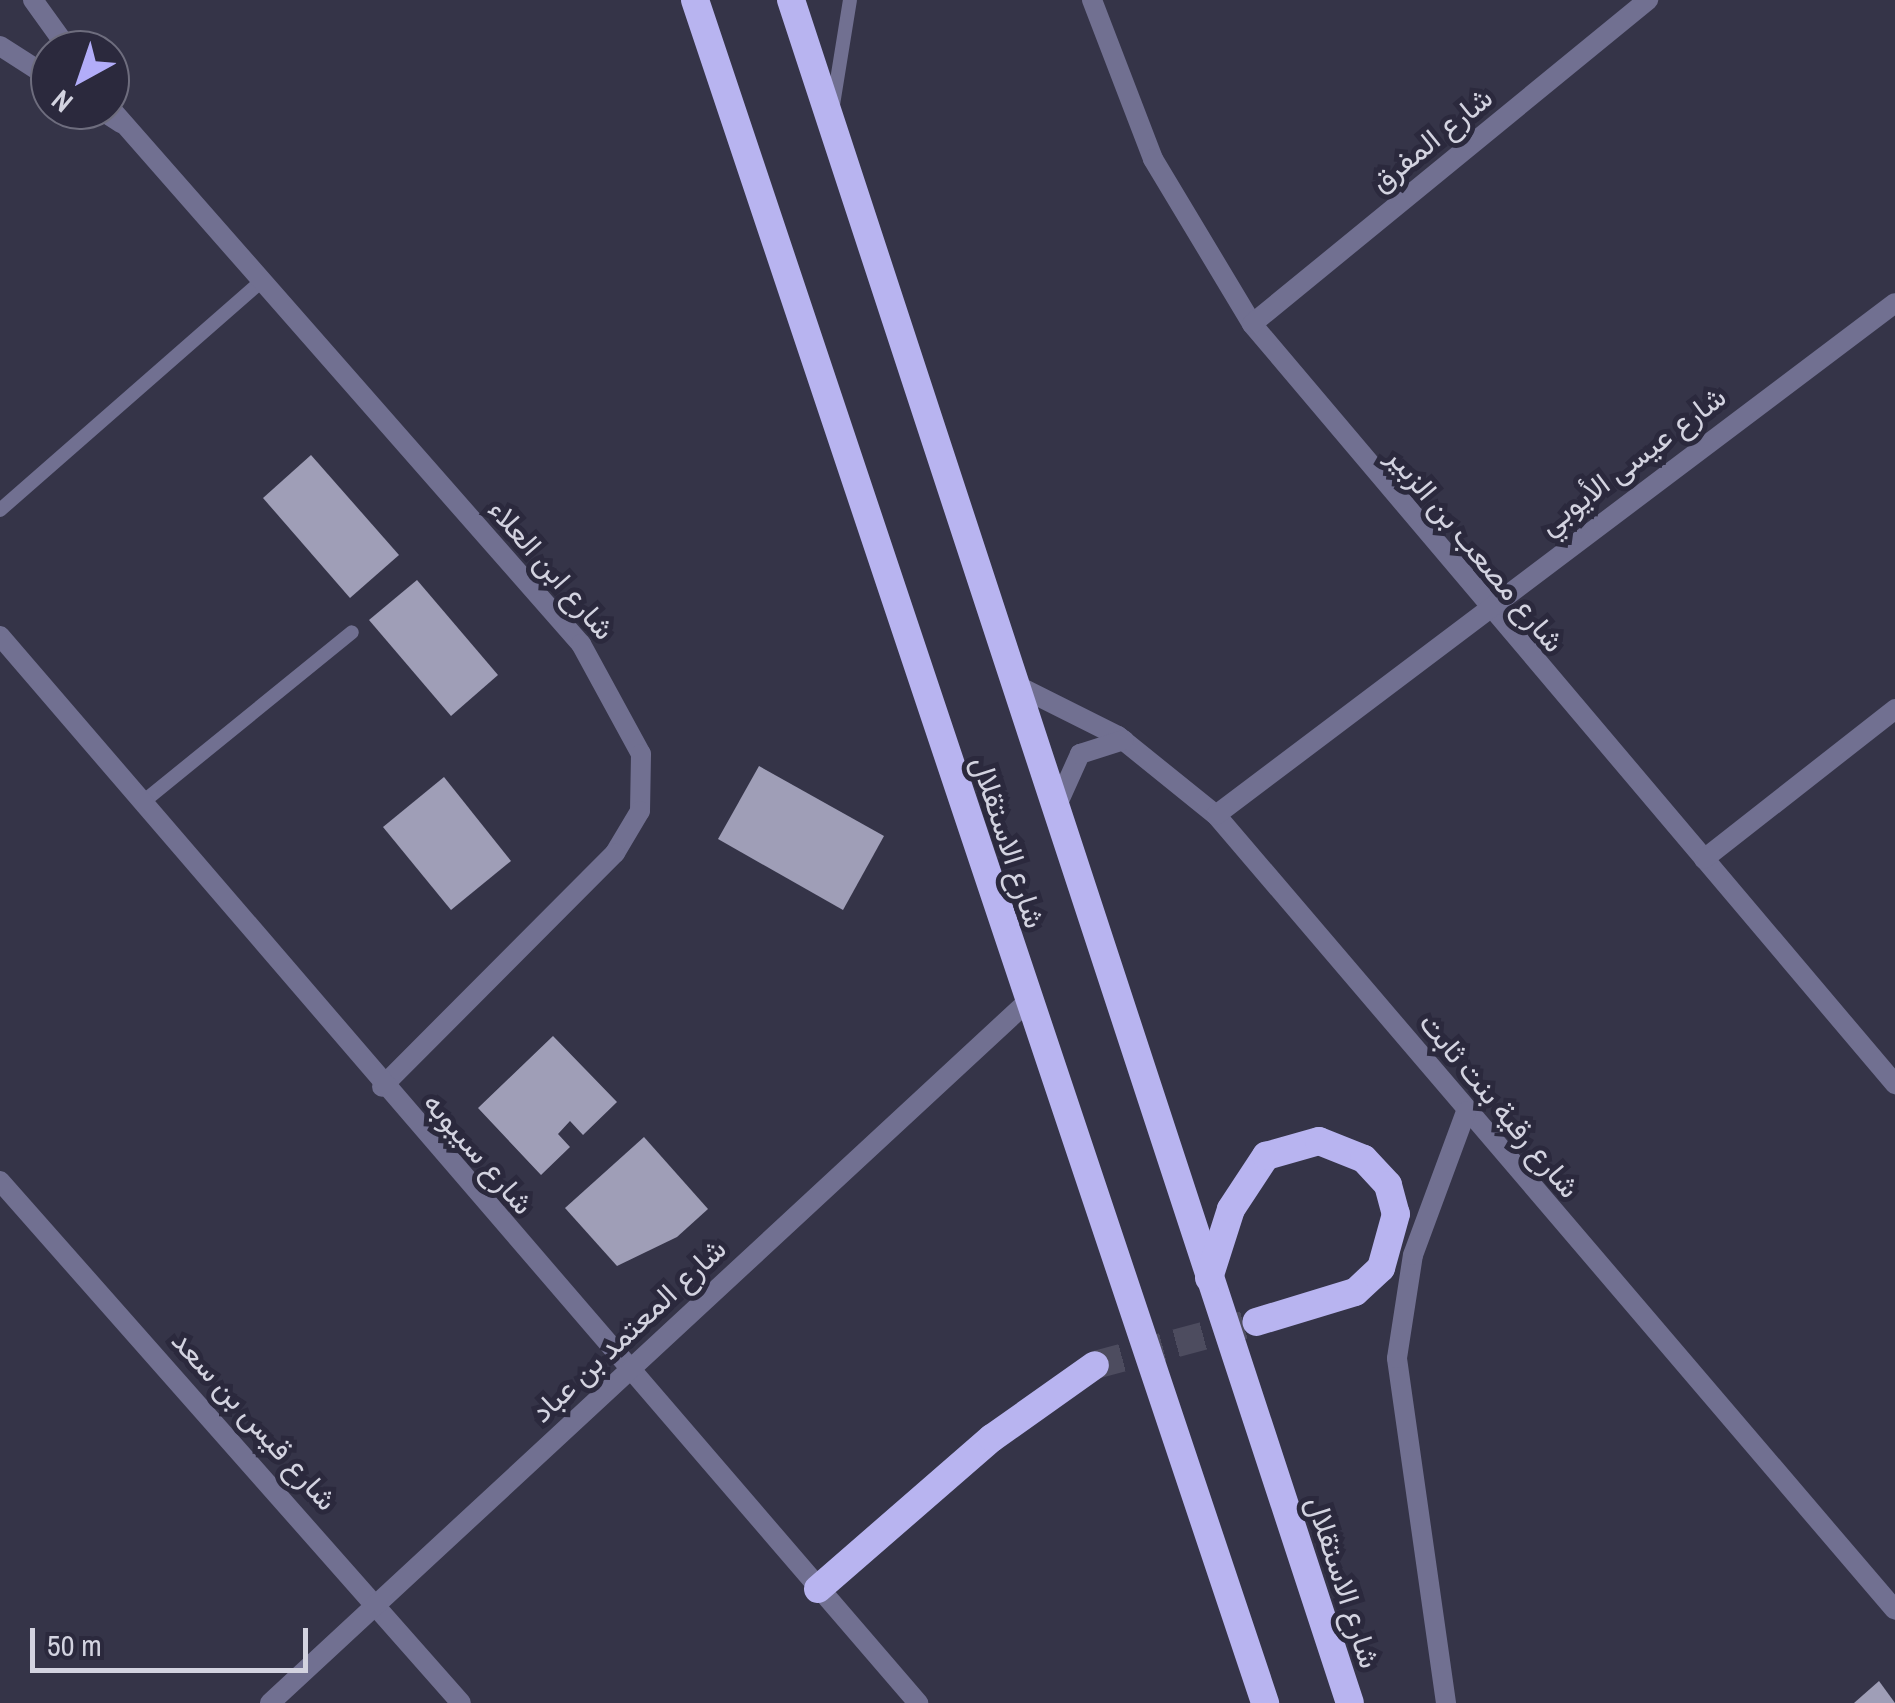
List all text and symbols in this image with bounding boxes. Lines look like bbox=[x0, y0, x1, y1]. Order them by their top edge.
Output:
north arrow bbox=[30, 30, 130, 130]
street label: شارع المفرق bbox=[1363, 79, 1499, 199]
text: N bbox=[43, 82, 81, 121]
street label: شارع عيسى الأيوبي bbox=[1531, 378, 1733, 542]
street label: شارع مصعب بن الزبير bbox=[1380, 439, 1572, 659]
street label: شارع ابن العلاء bbox=[481, 491, 623, 647]
street label: شارع الاستقلال bbox=[964, 752, 1054, 932]
street label: شارع رقية بنت ثابت bbox=[1412, 1005, 1588, 1205]
street label: شارع سيبوبه bbox=[416, 1085, 542, 1221]
street label: شارع المعتمد بن عباد bbox=[523, 1230, 733, 1430]
street label: شارع قيس بن سعد bbox=[165, 1323, 345, 1517]
street label: شارع الاستقلال bbox=[1299, 1492, 1389, 1672]
scale bar bbox=[35, 1608, 312, 1670]
text: 50 m bbox=[47, 1625, 102, 1665]

